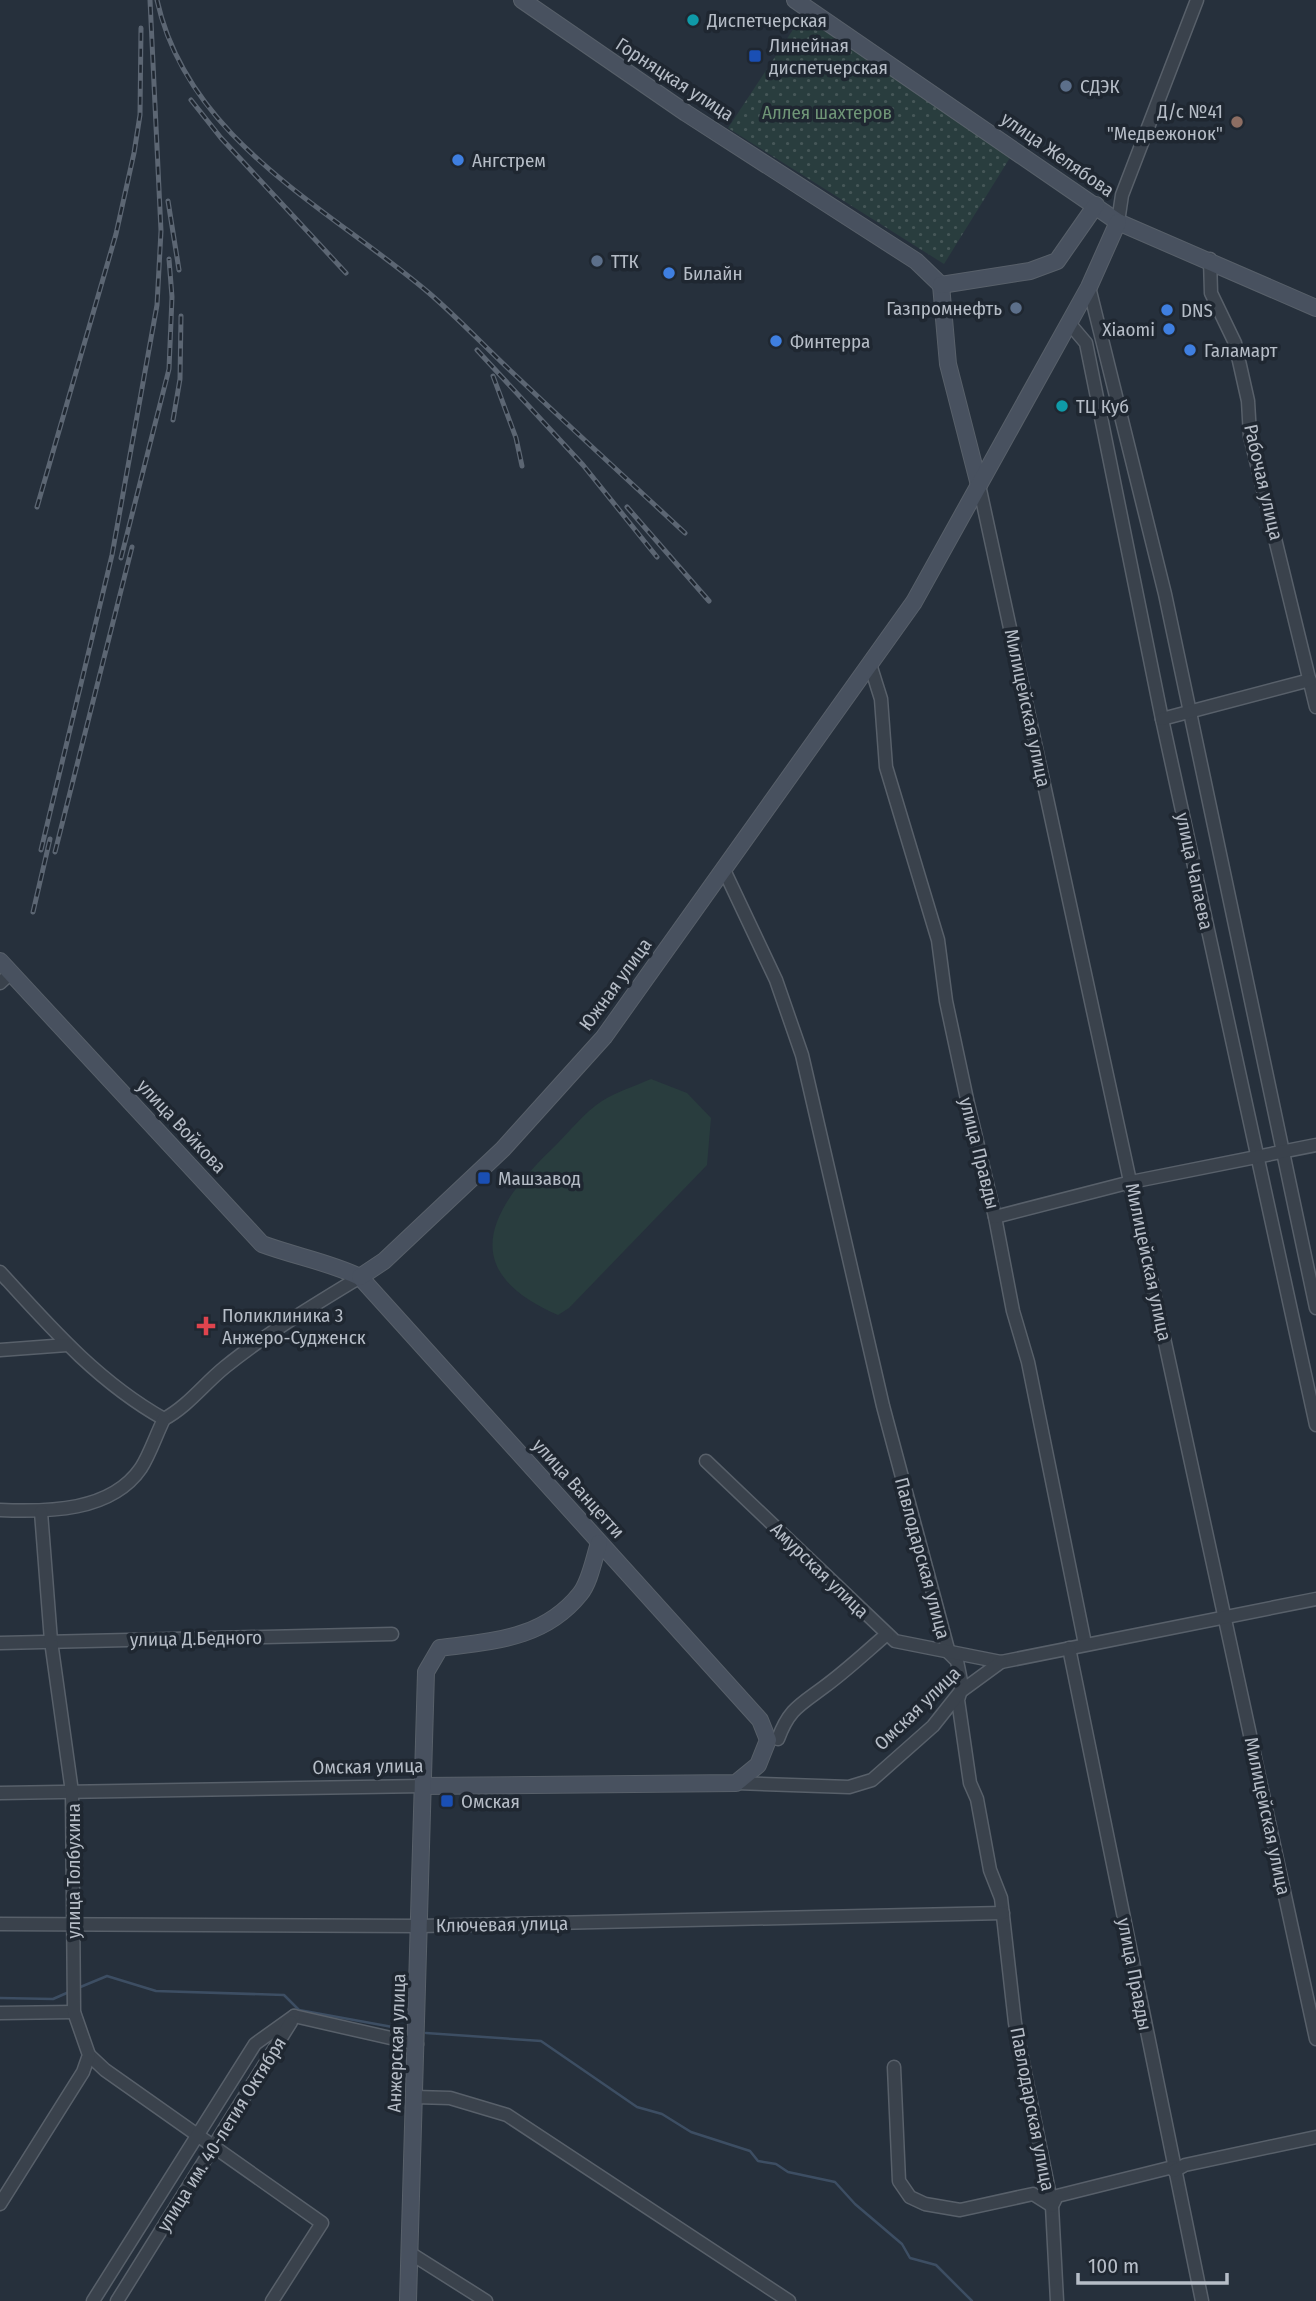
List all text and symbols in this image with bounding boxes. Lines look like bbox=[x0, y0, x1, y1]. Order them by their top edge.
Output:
place label: Диспетчерская bbox=[706, 9, 827, 32]
marker: Диспетчерская bbox=[685, 12, 701, 28]
street label: Горняцкая улица bbox=[611, 33, 738, 126]
place label: Линейная диспетчерская bbox=[769, 34, 888, 79]
marker: Линейная диспетчерская bbox=[747, 48, 763, 64]
place label: СДЭК bbox=[1080, 75, 1120, 98]
marker: СДЭК bbox=[1058, 78, 1074, 94]
place label: Д/с №41 "Медвежонок" bbox=[1107, 100, 1223, 145]
park label: Аллея шахтеров bbox=[762, 101, 892, 124]
street label: улица Желябова bbox=[997, 107, 1119, 202]
marker: Д/с №41 "Медвежонок" bbox=[1229, 114, 1245, 130]
place label: Ангстрем bbox=[472, 149, 546, 172]
marker: Ангстрем bbox=[450, 152, 466, 168]
place label: ТТК bbox=[611, 250, 639, 273]
marker: ТТК bbox=[589, 253, 605, 269]
place label: Билайн bbox=[683, 262, 743, 285]
marker: Билайн bbox=[661, 265, 677, 281]
place label: Газпромнефть bbox=[886, 297, 1002, 320]
place label: DNS bbox=[1181, 299, 1213, 322]
marker: Газпромнефть bbox=[1008, 300, 1024, 316]
marker: DNS bbox=[1159, 302, 1175, 318]
place label: Xiaomi bbox=[1102, 318, 1155, 341]
marker: Xiaomi bbox=[1161, 321, 1177, 337]
place label: Финтерра bbox=[790, 330, 870, 353]
marker: Финтерра bbox=[768, 333, 784, 349]
place label: Галамарт bbox=[1204, 339, 1278, 362]
marker: Галамарт bbox=[1182, 342, 1198, 358]
place label: ТЦ Куб bbox=[1076, 395, 1129, 418]
marker: ТЦ Куб bbox=[1054, 398, 1070, 414]
street label: Рабочая улица bbox=[1239, 422, 1288, 542]
street label: Милицейская улица bbox=[1000, 627, 1055, 789]
street label: улица Чапаева bbox=[1171, 810, 1218, 932]
street label: Южная улица bbox=[574, 934, 657, 1035]
street label: улица Войкова bbox=[132, 1075, 231, 1178]
street label: улица Правды bbox=[955, 1095, 1005, 1211]
place label: Машзавод bbox=[498, 1167, 581, 1190]
marker: Машзавод bbox=[476, 1170, 492, 1186]
street label: Милицейская улица bbox=[1121, 1181, 1176, 1343]
place label: Поликлиника 3 Анжеро-Судженск bbox=[222, 1304, 366, 1349]
marker: Поликлиника 3 Анжеро-Судженск bbox=[196, 1316, 216, 1336]
street label: улица Ванцетти bbox=[528, 1434, 630, 1543]
street label: Павлодарская улица bbox=[890, 1475, 955, 1641]
street label: Амурская улица bbox=[766, 1518, 874, 1623]
street label: улица Д.Бедного bbox=[130, 1626, 262, 1651]
street label: Омская улица bbox=[869, 1662, 965, 1755]
street label: Милицейская улица bbox=[1240, 1735, 1295, 1897]
street label: Омская улица bbox=[312, 1754, 424, 1779]
place label: Омская bbox=[461, 1790, 520, 1813]
marker: Омская bbox=[439, 1793, 455, 1809]
street label: улица Толбухина bbox=[62, 1803, 85, 1939]
street label: Ключевая улица bbox=[436, 1912, 568, 1937]
street label: улица Правды bbox=[1112, 1916, 1157, 2032]
street label: Анжерская улица bbox=[383, 1973, 410, 2113]
street label: Павлодарская улица bbox=[1005, 2025, 1060, 2193]
street label: улица им. 40-летия Октября bbox=[152, 2033, 291, 2236]
scale bar bbox=[1078, 2242, 1227, 2286]
text: 100 m bbox=[1088, 2253, 1139, 2279]

